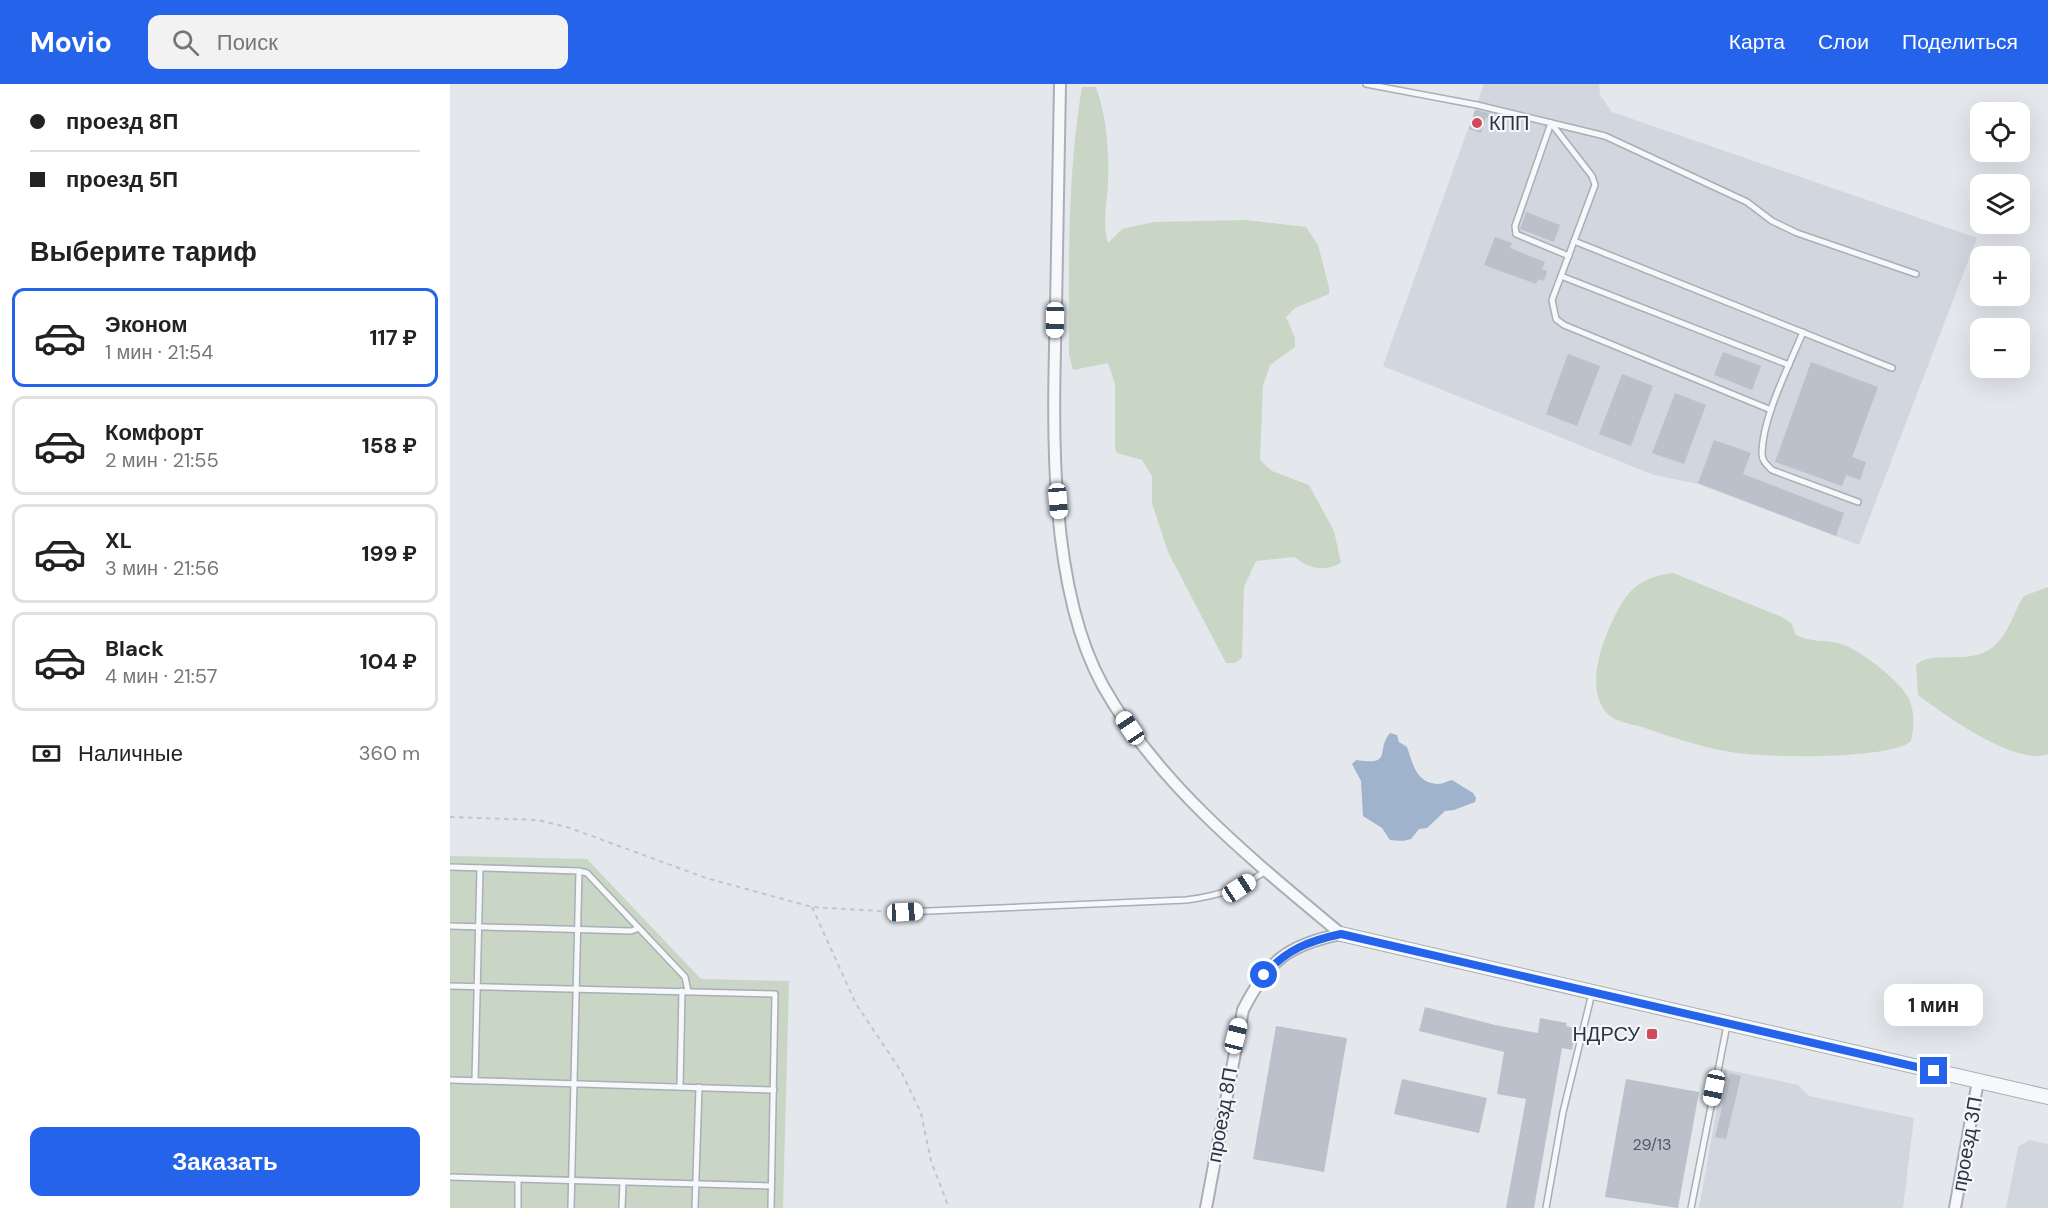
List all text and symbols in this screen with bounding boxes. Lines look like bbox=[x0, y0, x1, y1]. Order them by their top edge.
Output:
search box bbox=[148, 15, 568, 69]
text: Movio bbox=[30, 24, 112, 61]
icon: search bbox=[169, 26, 202, 59]
text: Поиск bbox=[217, 28, 278, 57]
text: Карта bbox=[1729, 28, 1785, 56]
text: Слои bbox=[1818, 28, 1869, 56]
text: Поделиться bbox=[1902, 28, 2018, 56]
map controls bbox=[1970, 102, 2030, 378]
button: locate bbox=[1970, 102, 2030, 162]
text: проезд 8П bbox=[66, 107, 178, 136]
place label: КПП bbox=[1489, 110, 1529, 136]
marker: КПП bbox=[1470, 116, 1484, 130]
text: проезд 5П bbox=[66, 165, 178, 194]
button: layers bbox=[1970, 174, 2030, 234]
text: Выберите тариф bbox=[30, 234, 257, 269]
button: + bbox=[1970, 246, 2030, 306]
car bbox=[1046, 302, 1064, 338]
text: Эконом bbox=[105, 310, 188, 339]
icon: car bbox=[33, 311, 87, 365]
button: − bbox=[1970, 318, 2030, 378]
text: 117 ₽ bbox=[370, 323, 417, 352]
text: 1 мин · 21:54 bbox=[105, 339, 213, 365]
text: Комфорт bbox=[105, 418, 204, 447]
icon: car bbox=[33, 419, 87, 473]
text: 158 ₽ bbox=[362, 431, 417, 460]
text: 2 мин · 21:55 bbox=[105, 447, 219, 473]
car bbox=[1047, 482, 1069, 520]
text: XL bbox=[105, 526, 132, 555]
icon: car bbox=[33, 527, 87, 581]
text: 199 ₽ bbox=[361, 539, 417, 568]
text: 3 мин · 21:56 bbox=[105, 555, 219, 581]
text: Black bbox=[105, 634, 164, 663]
icon: car bbox=[33, 635, 87, 689]
text: 104 ₽ bbox=[360, 647, 417, 676]
text: 4 мин · 21:57 bbox=[105, 663, 217, 689]
car bbox=[1112, 708, 1148, 748]
icon: cash bbox=[30, 737, 63, 770]
text: Наличные bbox=[78, 739, 183, 768]
text: 360 m bbox=[359, 740, 420, 766]
car bbox=[1219, 871, 1259, 905]
car bbox=[887, 902, 923, 922]
route start bbox=[1250, 961, 1277, 988]
callout: 1 мин bbox=[1884, 984, 1984, 1026]
text: 1 мин bbox=[1908, 992, 1959, 1018]
car bbox=[1223, 1016, 1249, 1056]
place label: НДРСУ bbox=[1572, 1021, 1640, 1047]
marker: НДРСУ bbox=[1645, 1027, 1659, 1041]
route end bbox=[1920, 1057, 1947, 1084]
street label: проезд 8П bbox=[1201, 1065, 1243, 1165]
car bbox=[1701, 1069, 1727, 1107]
street label: проезд 3П bbox=[1946, 1095, 1988, 1193]
button: Заказать bbox=[30, 1127, 420, 1196]
house number: 29/13 bbox=[1632, 1134, 1672, 1155]

